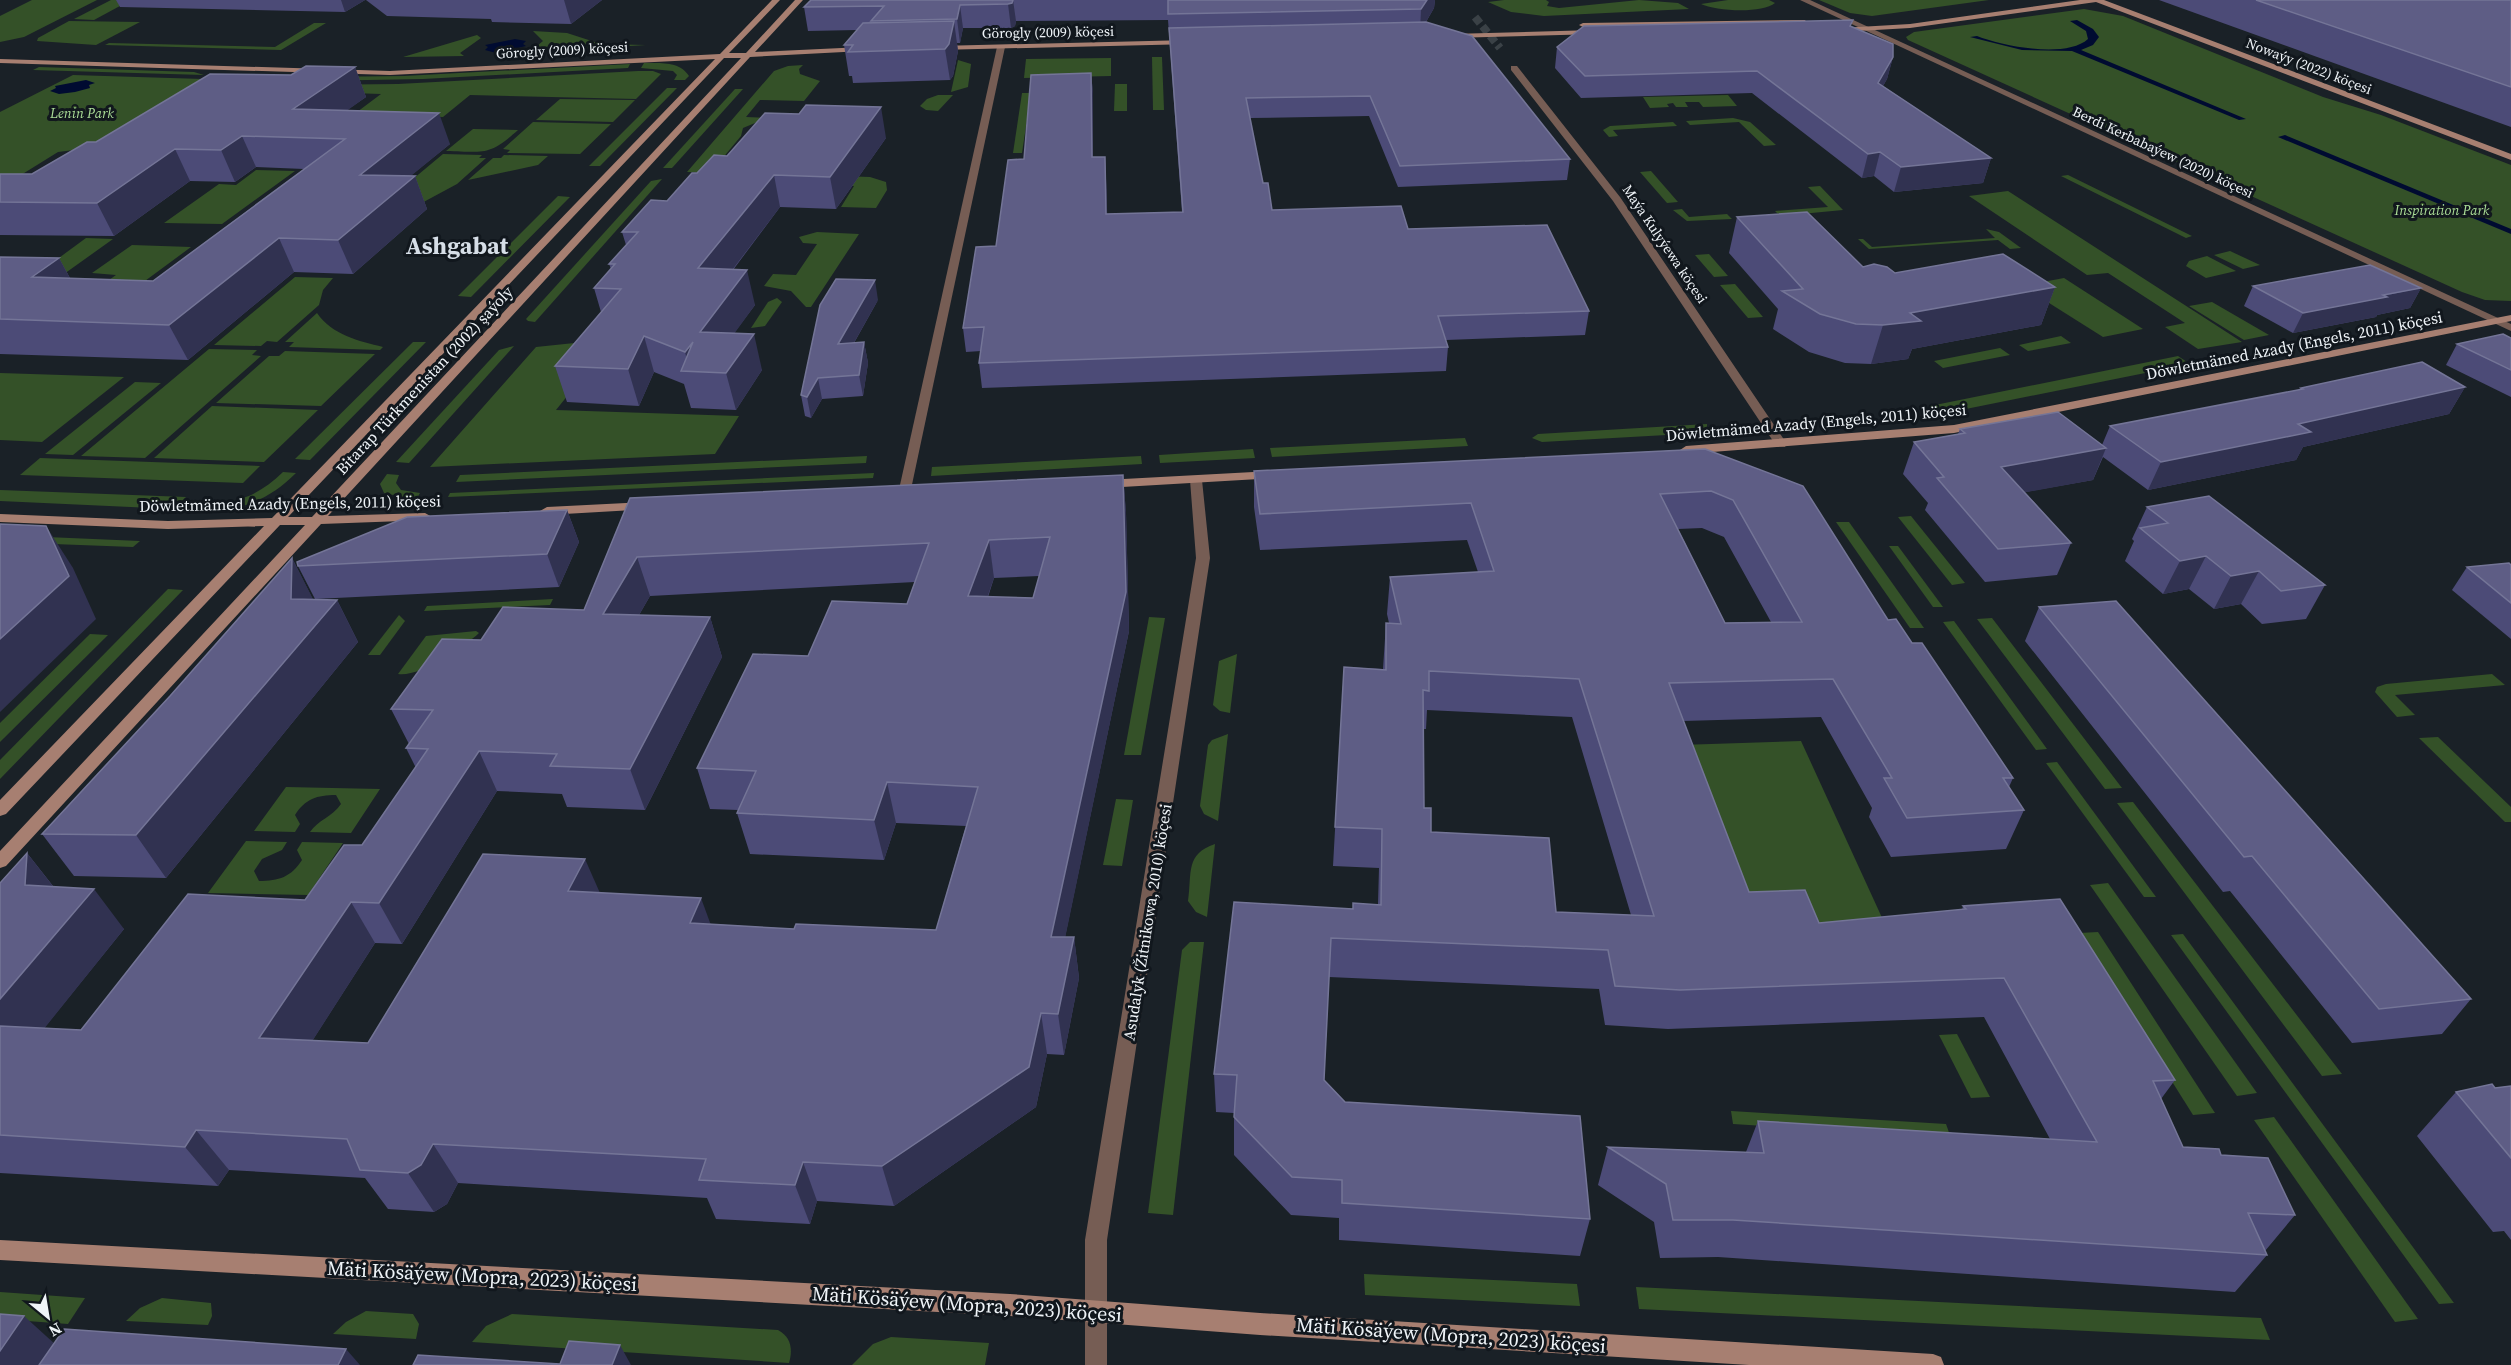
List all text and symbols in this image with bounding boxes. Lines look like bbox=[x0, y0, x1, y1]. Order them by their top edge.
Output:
street label: Görogly (2009) köçesi bbox=[982, 21, 1114, 43]
street label: Nowaýy (2022) köçesi bbox=[2243, 33, 2375, 99]
street label: Görogly (2009) köçesi bbox=[495, 37, 629, 63]
street label: Berdi Kerbabaýew (2020) köçesi bbox=[2069, 101, 2257, 203]
park label: Lenin Park bbox=[49, 103, 114, 123]
street label: Maýa Kulyýewa köçesi bbox=[1618, 181, 1712, 307]
park label: Inspiration Park bbox=[2394, 200, 2490, 220]
district label: Ashgabat bbox=[406, 229, 509, 262]
street label: Bitarap Türkmenistan (2002) şaýoly bbox=[330, 280, 518, 479]
street label: Döwletmämed Azady (Engels, 2011) köçesi bbox=[2144, 305, 2444, 385]
street label: Döwletmämed Azady (Engels, 2011) köçesi bbox=[1665, 398, 1968, 446]
street label: Döwletmämed Azady (Engels, 2011) köçesi bbox=[139, 489, 441, 517]
street label: Asudalyk (Žitnikowa, 2010) köçesi bbox=[1117, 802, 1177, 1042]
street label: Mäti Kösäýew (Mopra, 2023) köçesi bbox=[326, 1254, 638, 1298]
street label: Mäti Kösäýew (Mopra, 2023) köçesi bbox=[811, 1279, 1123, 1329]
north arrow bbox=[18, 1287, 78, 1347]
street label: Mäti Kösäýew (Mopra, 2023) köçesi bbox=[1295, 1310, 1607, 1360]
text: N bbox=[45, 1318, 66, 1343]

